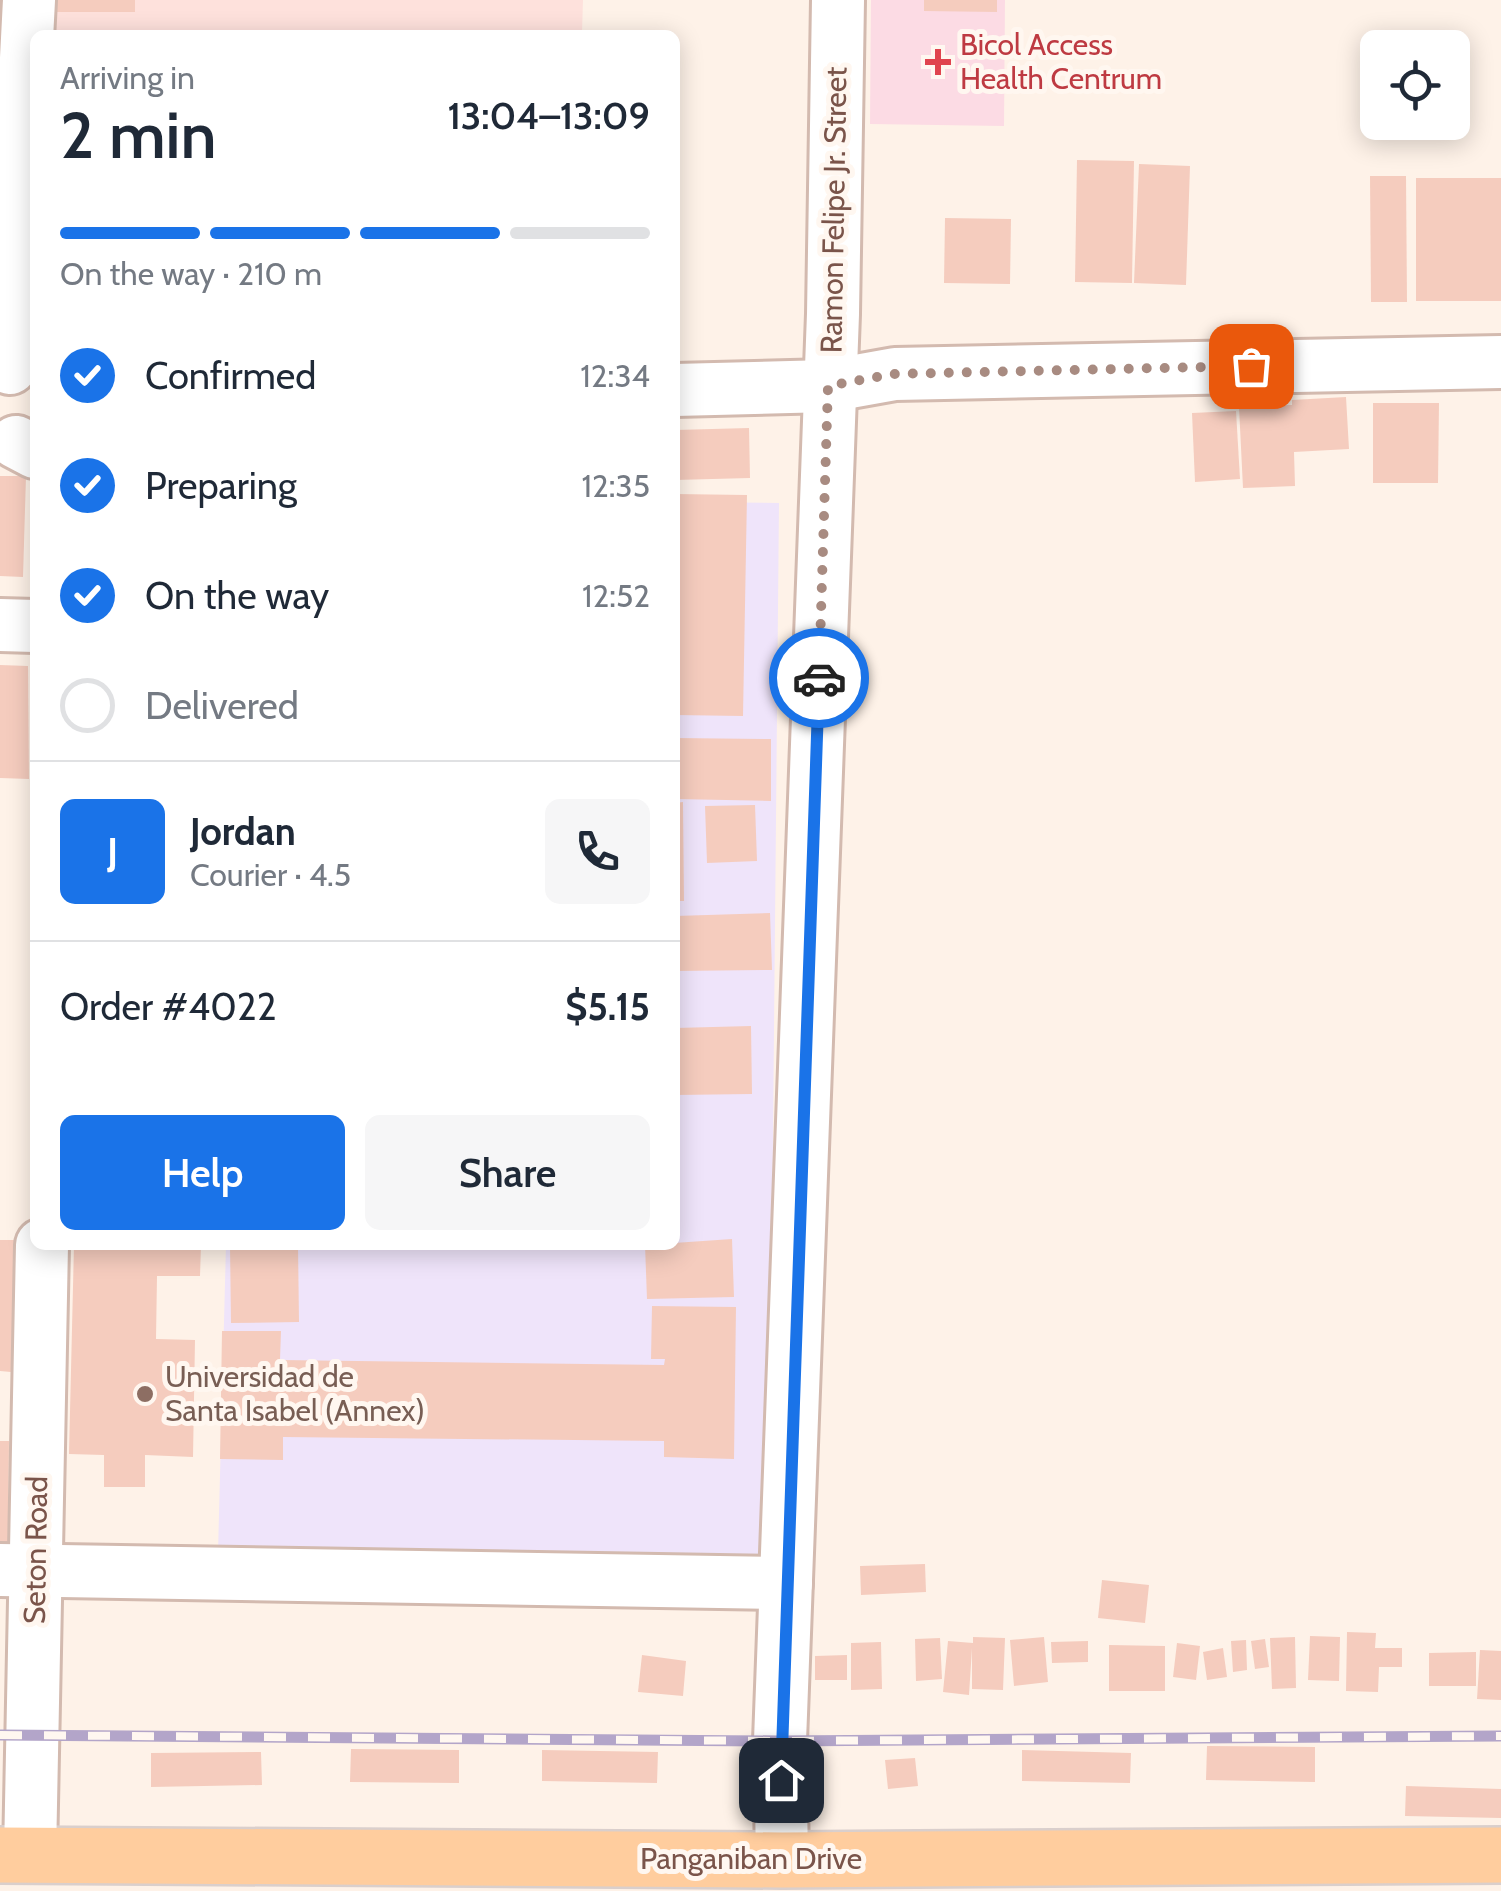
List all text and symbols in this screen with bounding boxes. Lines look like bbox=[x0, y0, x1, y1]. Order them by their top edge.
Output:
place label: Bicol Access Health Centrum bbox=[960, 26, 1162, 97]
map controls bbox=[1360, 30, 1470, 140]
button: locate bbox=[1360, 30, 1470, 140]
marker: Bicol Access Health Centrum bbox=[925, 49, 951, 75]
text: Arriving in bbox=[60, 58, 195, 97]
street label: Ramon Felipe Jr. Street bbox=[813, 66, 854, 354]
text: 13:04–13:09 bbox=[447, 92, 650, 139]
text: 2 min bbox=[60, 95, 217, 174]
text: On the way · 210 m bbox=[60, 254, 322, 293]
pin bbox=[1209, 324, 1294, 409]
icon: bag bbox=[1224, 339, 1279, 394]
icon: check bbox=[60, 348, 115, 403]
text: Confirmed bbox=[145, 352, 316, 399]
text: 12:34 bbox=[580, 356, 650, 395]
icon: check bbox=[60, 458, 115, 513]
text: Preparing bbox=[145, 462, 297, 509]
text: 12:35 bbox=[582, 466, 650, 505]
icon: check bbox=[60, 568, 115, 623]
text: On the way bbox=[145, 572, 329, 619]
text: 12:52 bbox=[582, 576, 650, 615]
courier bbox=[769, 628, 869, 728]
icon: car bbox=[792, 651, 847, 706]
text: Delivered bbox=[145, 682, 299, 729]
button: phone bbox=[545, 799, 650, 904]
text: Jordan bbox=[190, 808, 296, 855]
text: J bbox=[107, 828, 118, 875]
text: Courier · 4.5 bbox=[190, 855, 351, 894]
text: Order #4022 bbox=[60, 983, 277, 1030]
text: $5.15 bbox=[565, 983, 650, 1030]
button: Help bbox=[60, 1115, 345, 1230]
button: Share bbox=[365, 1115, 650, 1230]
place label: Universidad de Santa Isabel (Annex) bbox=[165, 1358, 425, 1429]
marker: Universidad de Santa Isabel (Annex) bbox=[134, 1383, 156, 1405]
street label: Seton Road bbox=[16, 1476, 55, 1624]
pin bbox=[739, 1738, 824, 1823]
icon: home bbox=[754, 1753, 809, 1808]
street label: Panganiban Drive bbox=[640, 1840, 862, 1877]

